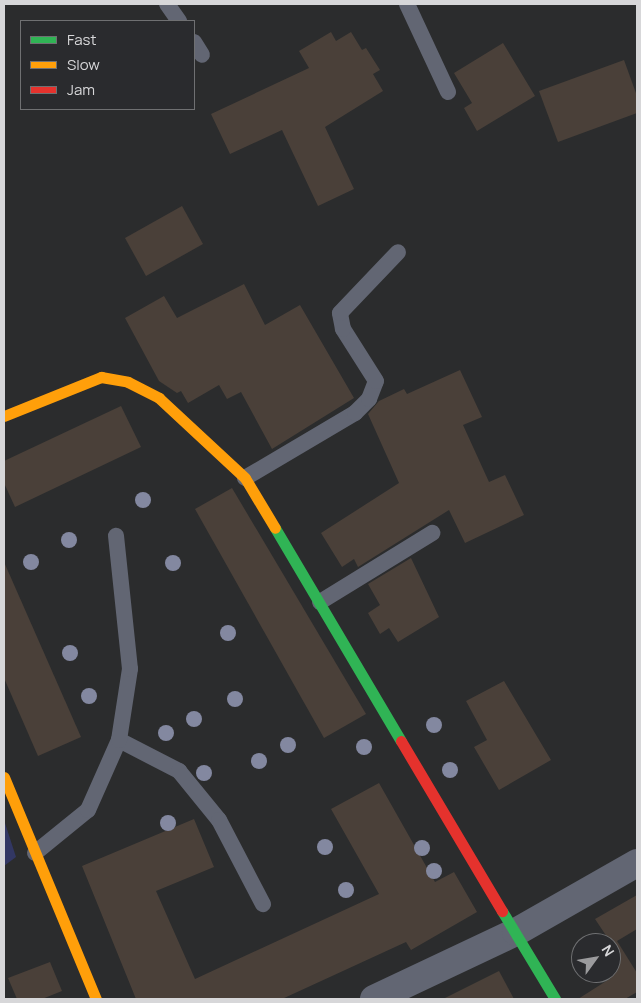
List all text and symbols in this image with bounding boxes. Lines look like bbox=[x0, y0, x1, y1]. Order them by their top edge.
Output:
legend bbox=[20, 20, 195, 110]
text: Fast bbox=[67, 29, 96, 50]
text: Slow bbox=[67, 54, 100, 75]
text: Jam bbox=[67, 79, 95, 100]
north arrow bbox=[571, 933, 621, 983]
text: N bbox=[598, 941, 619, 960]

